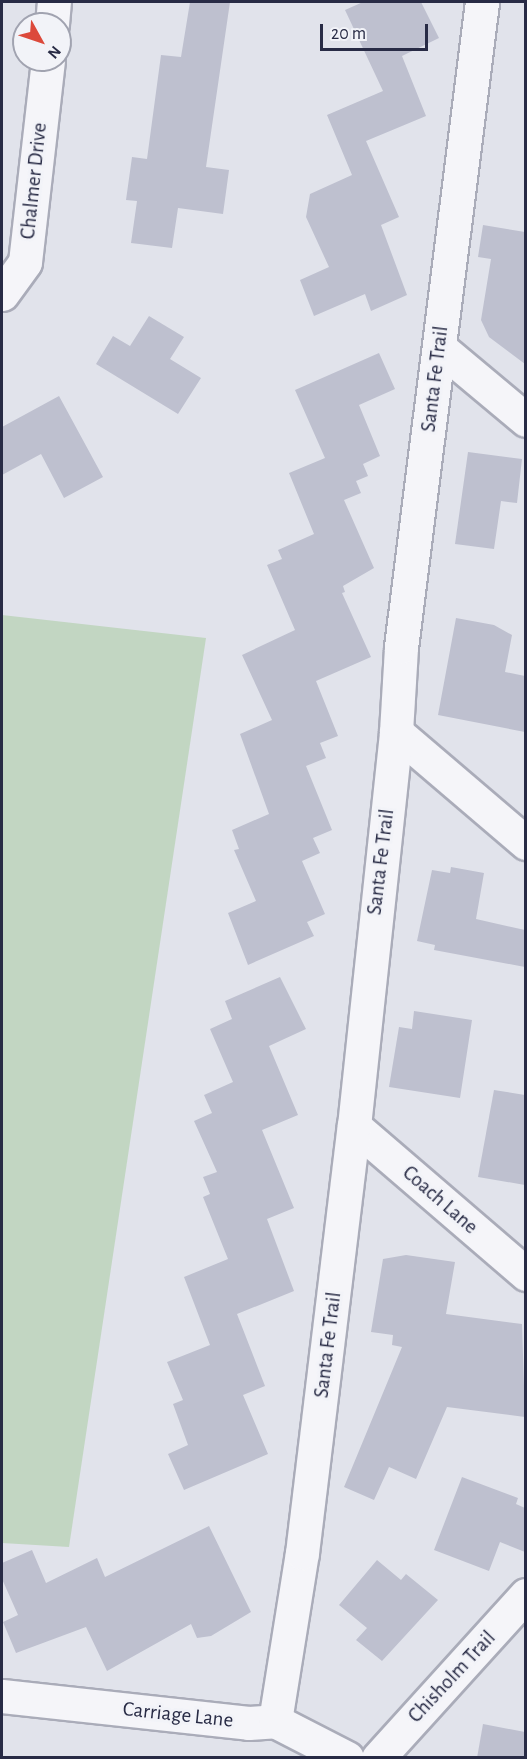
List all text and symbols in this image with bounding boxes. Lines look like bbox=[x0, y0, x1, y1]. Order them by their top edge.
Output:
north arrow bbox=[12, 12, 72, 72]
scale bar bbox=[323, 12, 431, 50]
text: 20 m bbox=[331, 25, 366, 43]
text: N bbox=[45, 43, 64, 62]
street label: Chalmer Drive bbox=[15, 121, 53, 241]
street label: Santa Fe Trail bbox=[416, 325, 454, 433]
street label: Santa Fe Trail bbox=[362, 808, 400, 916]
street label: Coach Lane bbox=[397, 1160, 483, 1240]
street label: Santa Fe Trail bbox=[309, 1291, 347, 1399]
street label: Chisholm Trail bbox=[403, 1626, 501, 1728]
street label: Carriage Lane bbox=[122, 1697, 234, 1733]

